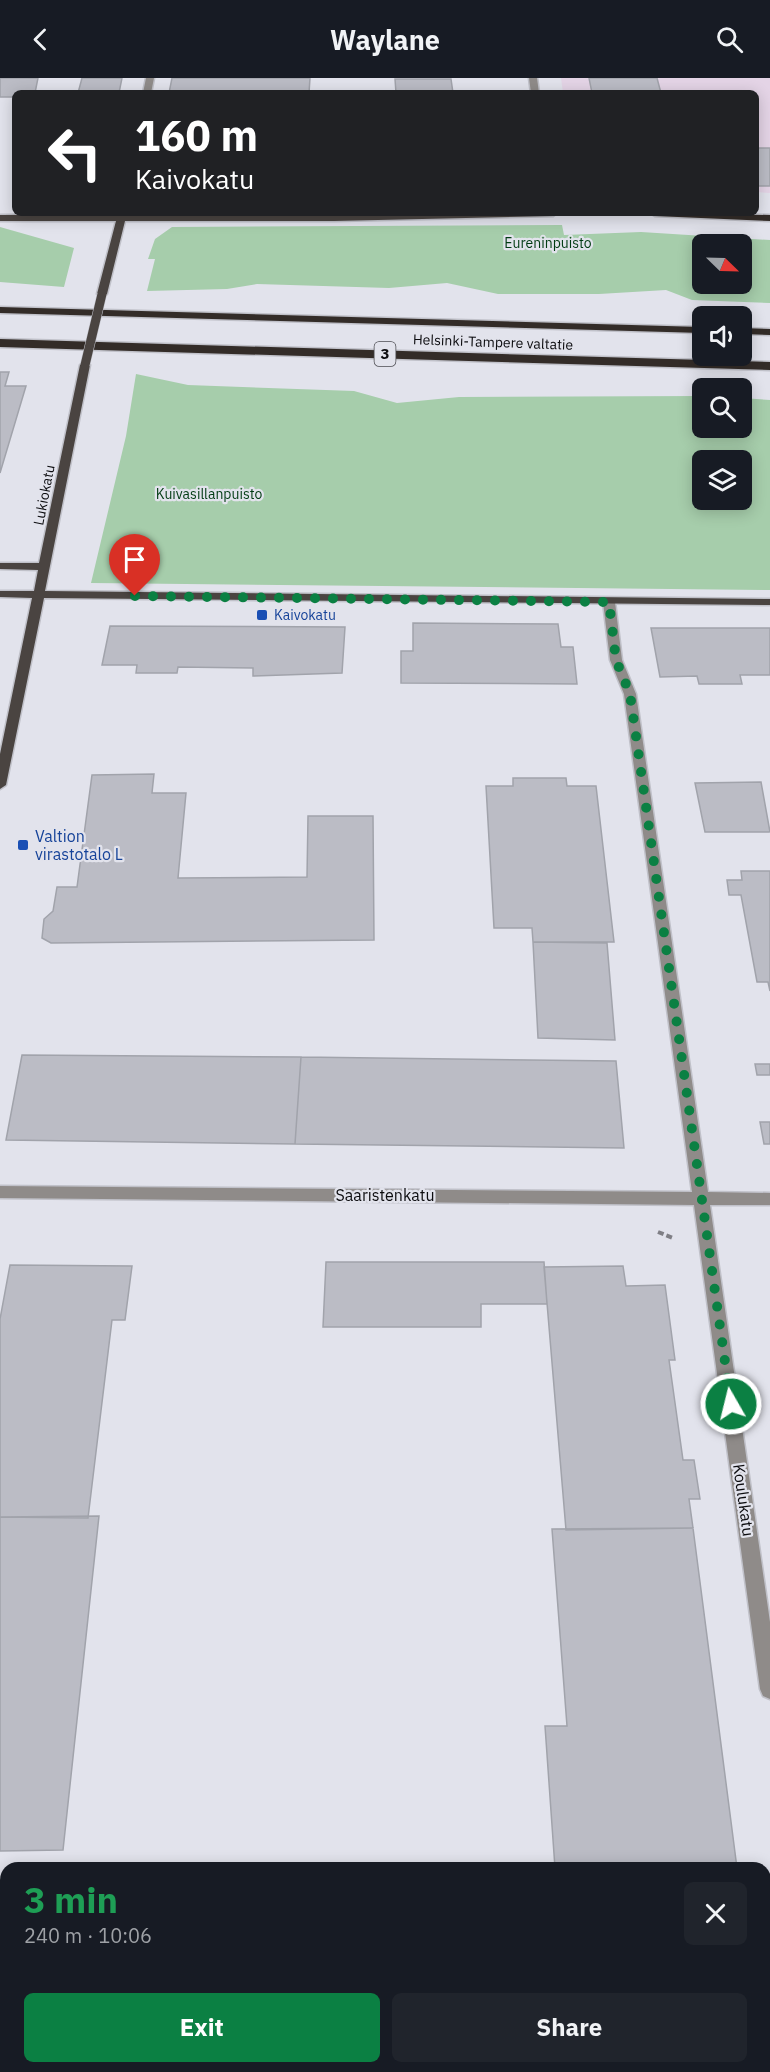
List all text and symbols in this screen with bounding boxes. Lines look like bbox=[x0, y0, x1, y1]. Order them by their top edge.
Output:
text: Waylane bbox=[330, 22, 440, 57]
icon: back bbox=[24, 23, 57, 56]
icon: search bbox=[713, 23, 746, 56]
text: 160 m bbox=[135, 108, 258, 163]
icon: left bbox=[36, 114, 114, 192]
text: Kaivokatu bbox=[135, 161, 254, 196]
park label: Eureninpuisto bbox=[504, 234, 592, 252]
north arrow bbox=[692, 234, 752, 294]
map controls bbox=[692, 234, 752, 510]
button: sound bbox=[692, 306, 752, 366]
street label: Helsinki-Tampere valtatie bbox=[412, 330, 574, 354]
road number: 3 bbox=[374, 342, 396, 366]
button: search bbox=[692, 378, 752, 438]
button: layers bbox=[692, 450, 752, 510]
street label: Lukiokatu bbox=[29, 463, 59, 527]
park label: Kuivasillanpuisto bbox=[156, 485, 263, 503]
pin bbox=[109, 534, 160, 596]
icon: arrive bbox=[118, 543, 151, 576]
place label: Kaivokatu bbox=[274, 606, 336, 624]
marker: Kaivokatu bbox=[255, 608, 269, 622]
place label: Valtion virastotalo L bbox=[35, 826, 123, 864]
marker: Valtion virastotalo L bbox=[16, 838, 30, 852]
street label: Saaristenkatu bbox=[336, 1185, 434, 1205]
position arrow bbox=[699, 1372, 763, 1436]
street label: Koulukatu bbox=[729, 1463, 759, 1537]
text: 3 min bbox=[24, 1876, 118, 1923]
button: close bbox=[684, 1882, 747, 1945]
text: 240 m · 10:06 bbox=[24, 1922, 152, 1949]
button: Exit bbox=[24, 1993, 380, 2062]
button: Share bbox=[392, 1993, 747, 2062]

